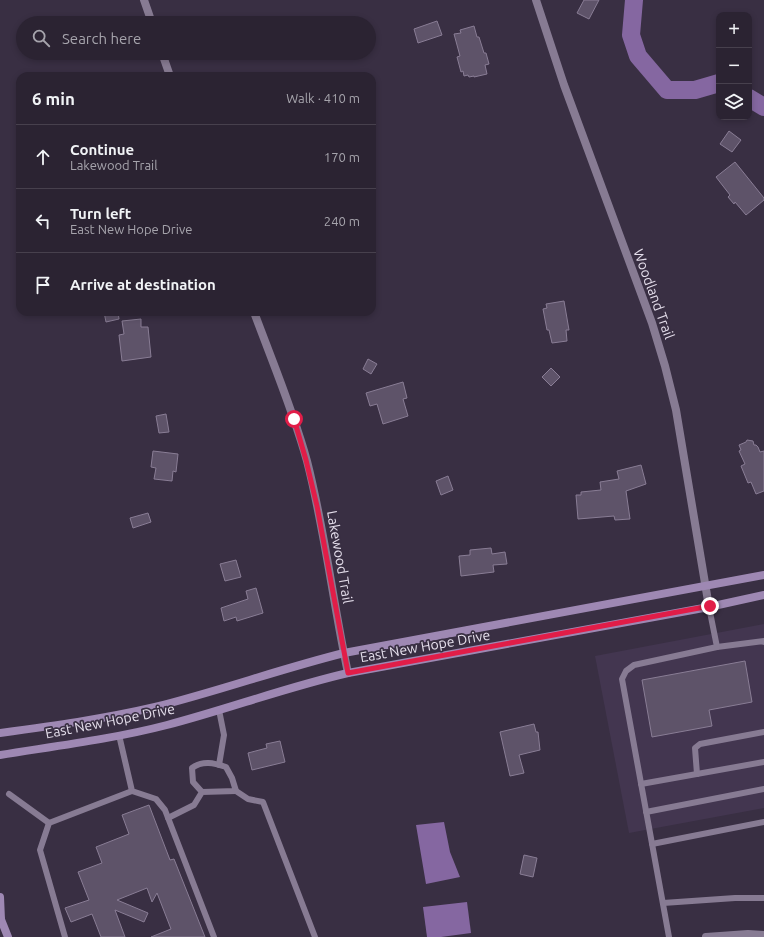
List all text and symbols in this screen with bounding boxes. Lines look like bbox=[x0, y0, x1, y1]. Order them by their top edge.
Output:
map controls bbox=[716, 12, 752, 120]
button: + bbox=[716, 12, 752, 48]
search box bbox=[16, 16, 376, 60]
icon: search bbox=[30, 27, 52, 49]
text: Search here bbox=[62, 30, 141, 47]
button: − bbox=[716, 48, 752, 84]
button: layers bbox=[716, 84, 752, 120]
text: 6 min bbox=[32, 89, 75, 108]
text: Walk · 410 m bbox=[286, 91, 360, 105]
text: Continue bbox=[70, 141, 134, 158]
icon: ahead bbox=[32, 146, 54, 168]
text: 170 m bbox=[324, 150, 360, 164]
text: Lakewood Trail bbox=[70, 158, 158, 172]
text: Turn left bbox=[70, 205, 131, 222]
icon: left bbox=[32, 210, 54, 232]
text: 240 m bbox=[324, 214, 360, 228]
text: East New Hope Drive bbox=[70, 222, 192, 236]
street label: Woodland Trail bbox=[630, 247, 678, 341]
icon: arrive bbox=[32, 274, 54, 296]
text: Arrive at destination bbox=[70, 276, 216, 293]
route start bbox=[285, 410, 303, 428]
street label: Lakewood Trail bbox=[324, 509, 356, 605]
route end bbox=[701, 597, 719, 615]
street label: East New Hope Drive bbox=[359, 627, 491, 665]
street label: East New Hope Drive bbox=[44, 701, 176, 741]

